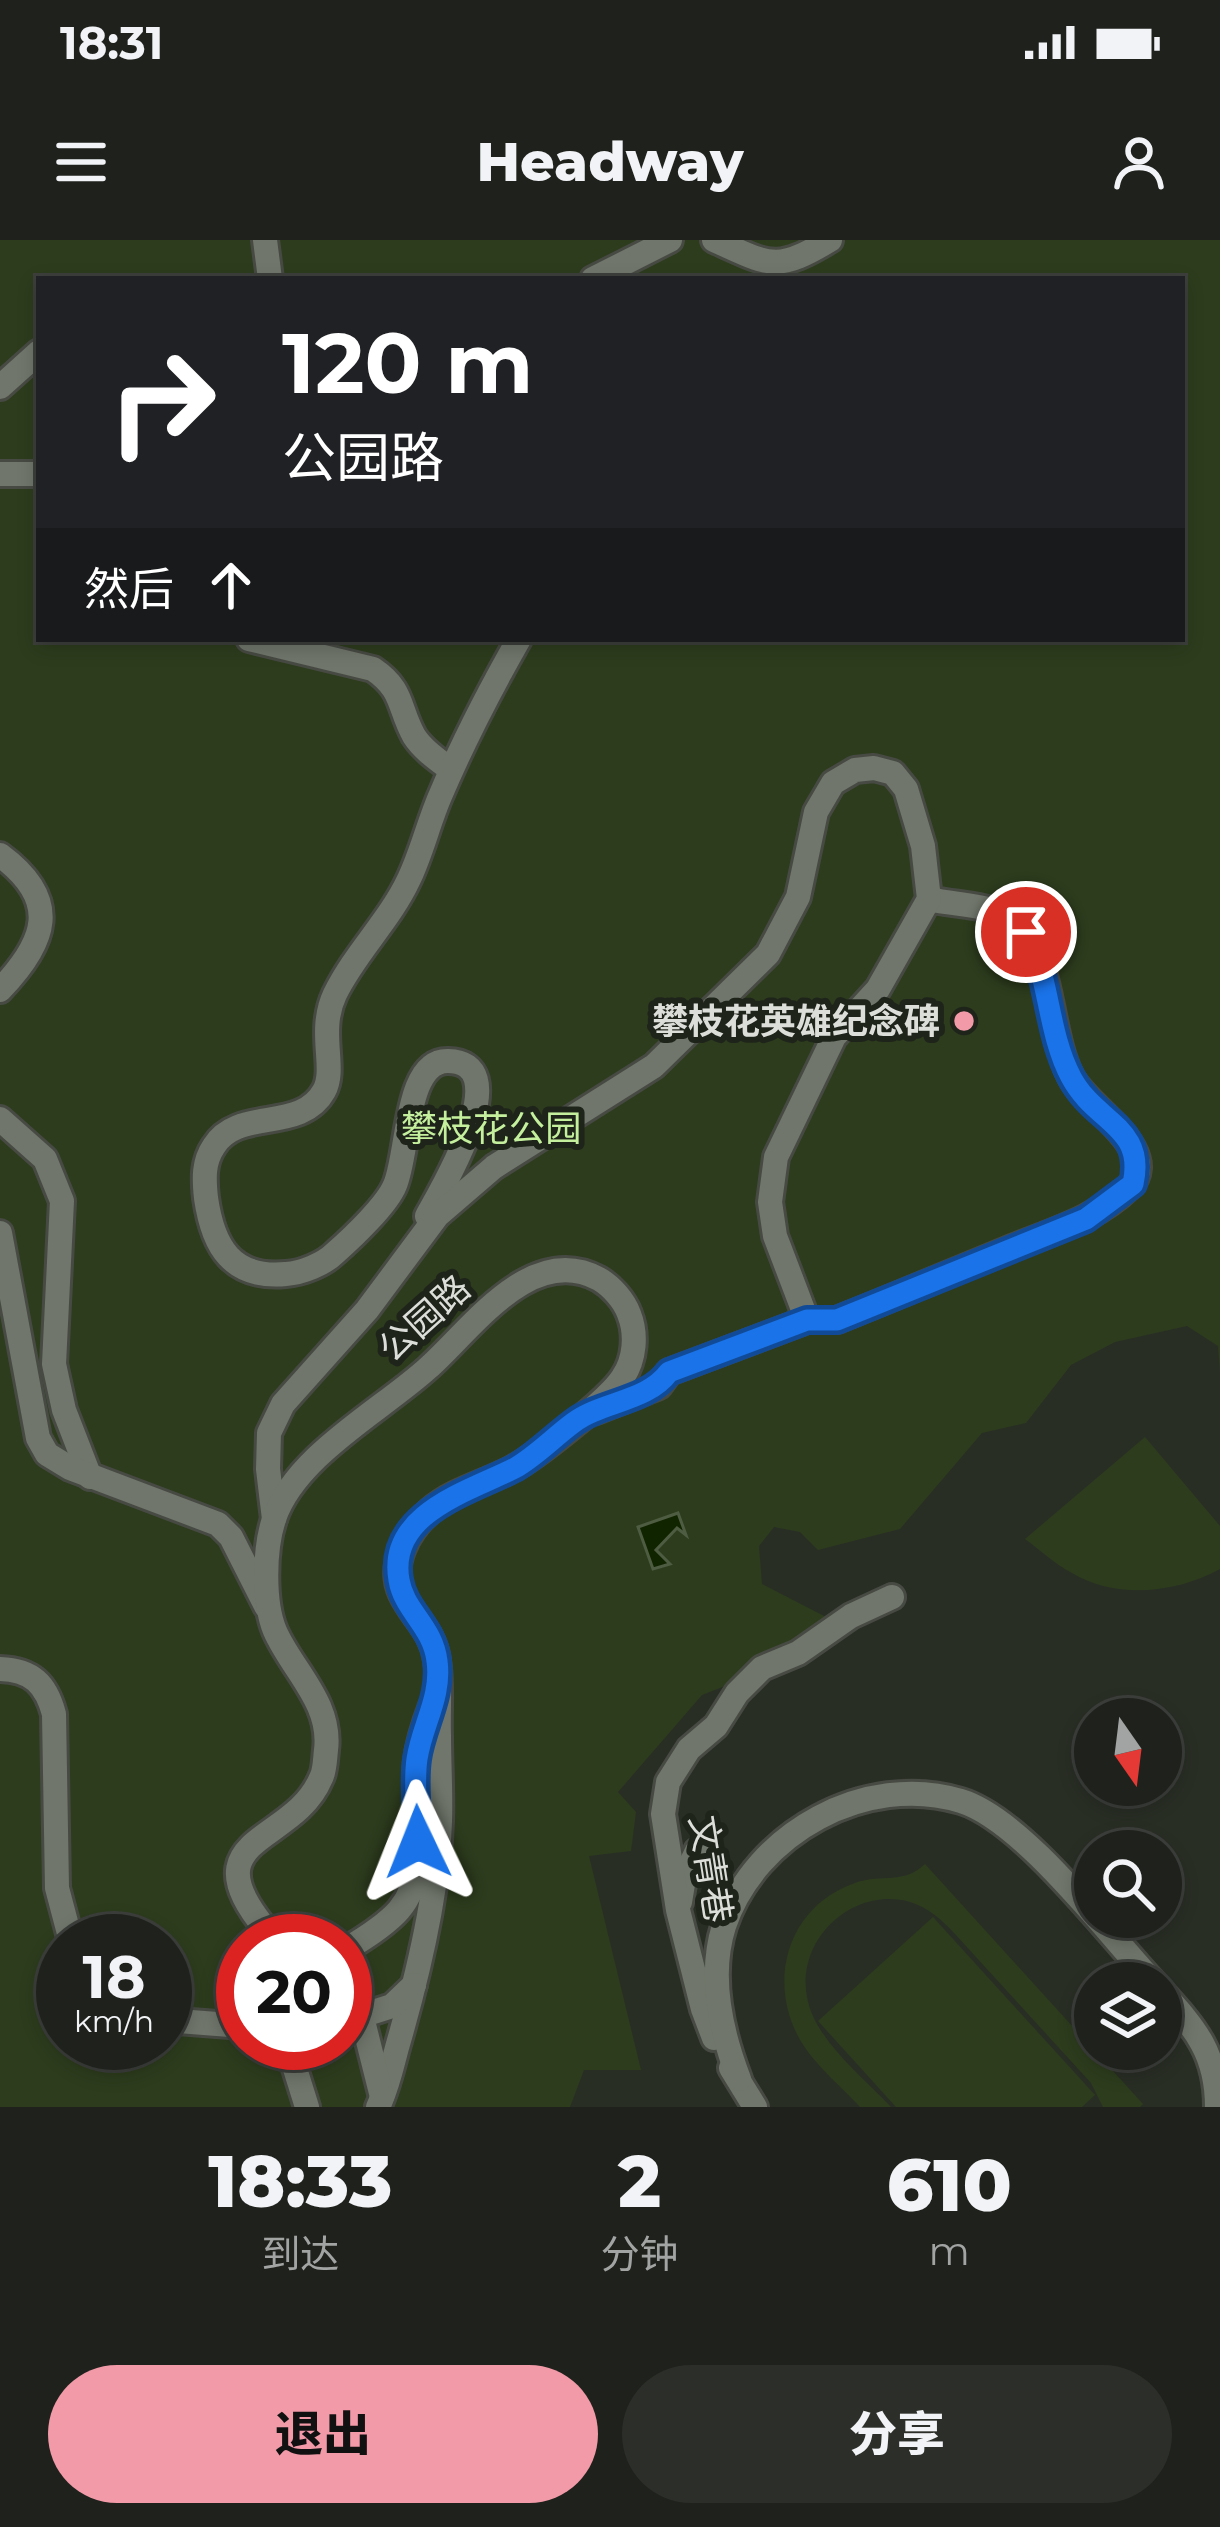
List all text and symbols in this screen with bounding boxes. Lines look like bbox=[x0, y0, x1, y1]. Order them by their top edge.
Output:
text: 18:31 bbox=[60, 15, 163, 70]
icon: menu bbox=[48, 129, 114, 195]
text: Headway bbox=[477, 129, 744, 195]
icon: person bbox=[1106, 129, 1172, 195]
text: 120 m bbox=[282, 312, 533, 414]
icon: right bbox=[84, 324, 240, 480]
text: 公园路 bbox=[282, 425, 444, 491]
icon: ahead bbox=[198, 552, 264, 618]
text: 然后 bbox=[84, 561, 174, 616]
pin bbox=[975, 881, 1077, 983]
icon: arrive bbox=[993, 899, 1059, 965]
place label: 攀枝花英雄纪念碑 bbox=[652, 999, 940, 1043]
marker: 攀枝花英雄纪念碑 bbox=[951, 1008, 977, 1034]
park label: 攀枝花公园 bbox=[401, 1106, 581, 1150]
street label: 公园路 bbox=[369, 1266, 479, 1370]
north arrow bbox=[1074, 1698, 1182, 1806]
map controls bbox=[1074, 1698, 1182, 2070]
position arrow bbox=[355, 1779, 481, 1905]
street label: 文青巷 bbox=[681, 1812, 741, 1926]
button: search bbox=[1074, 1830, 1182, 1938]
speed limit sign: 20 bbox=[216, 1914, 372, 2070]
text: 18 bbox=[82, 1940, 146, 2013]
button: layers bbox=[1074, 1962, 1182, 2070]
text: km/h bbox=[74, 2003, 154, 2040]
text: 18:33 bbox=[208, 2137, 392, 2225]
text: 2 bbox=[618, 2137, 661, 2225]
text: 610 bbox=[887, 2141, 1012, 2229]
text: m bbox=[929, 2227, 970, 2275]
text: 到达 bbox=[261, 2230, 339, 2278]
text: 分钟 bbox=[600, 2230, 678, 2278]
button: 退出 bbox=[48, 2365, 598, 2503]
button: 分享 bbox=[622, 2365, 1172, 2503]

